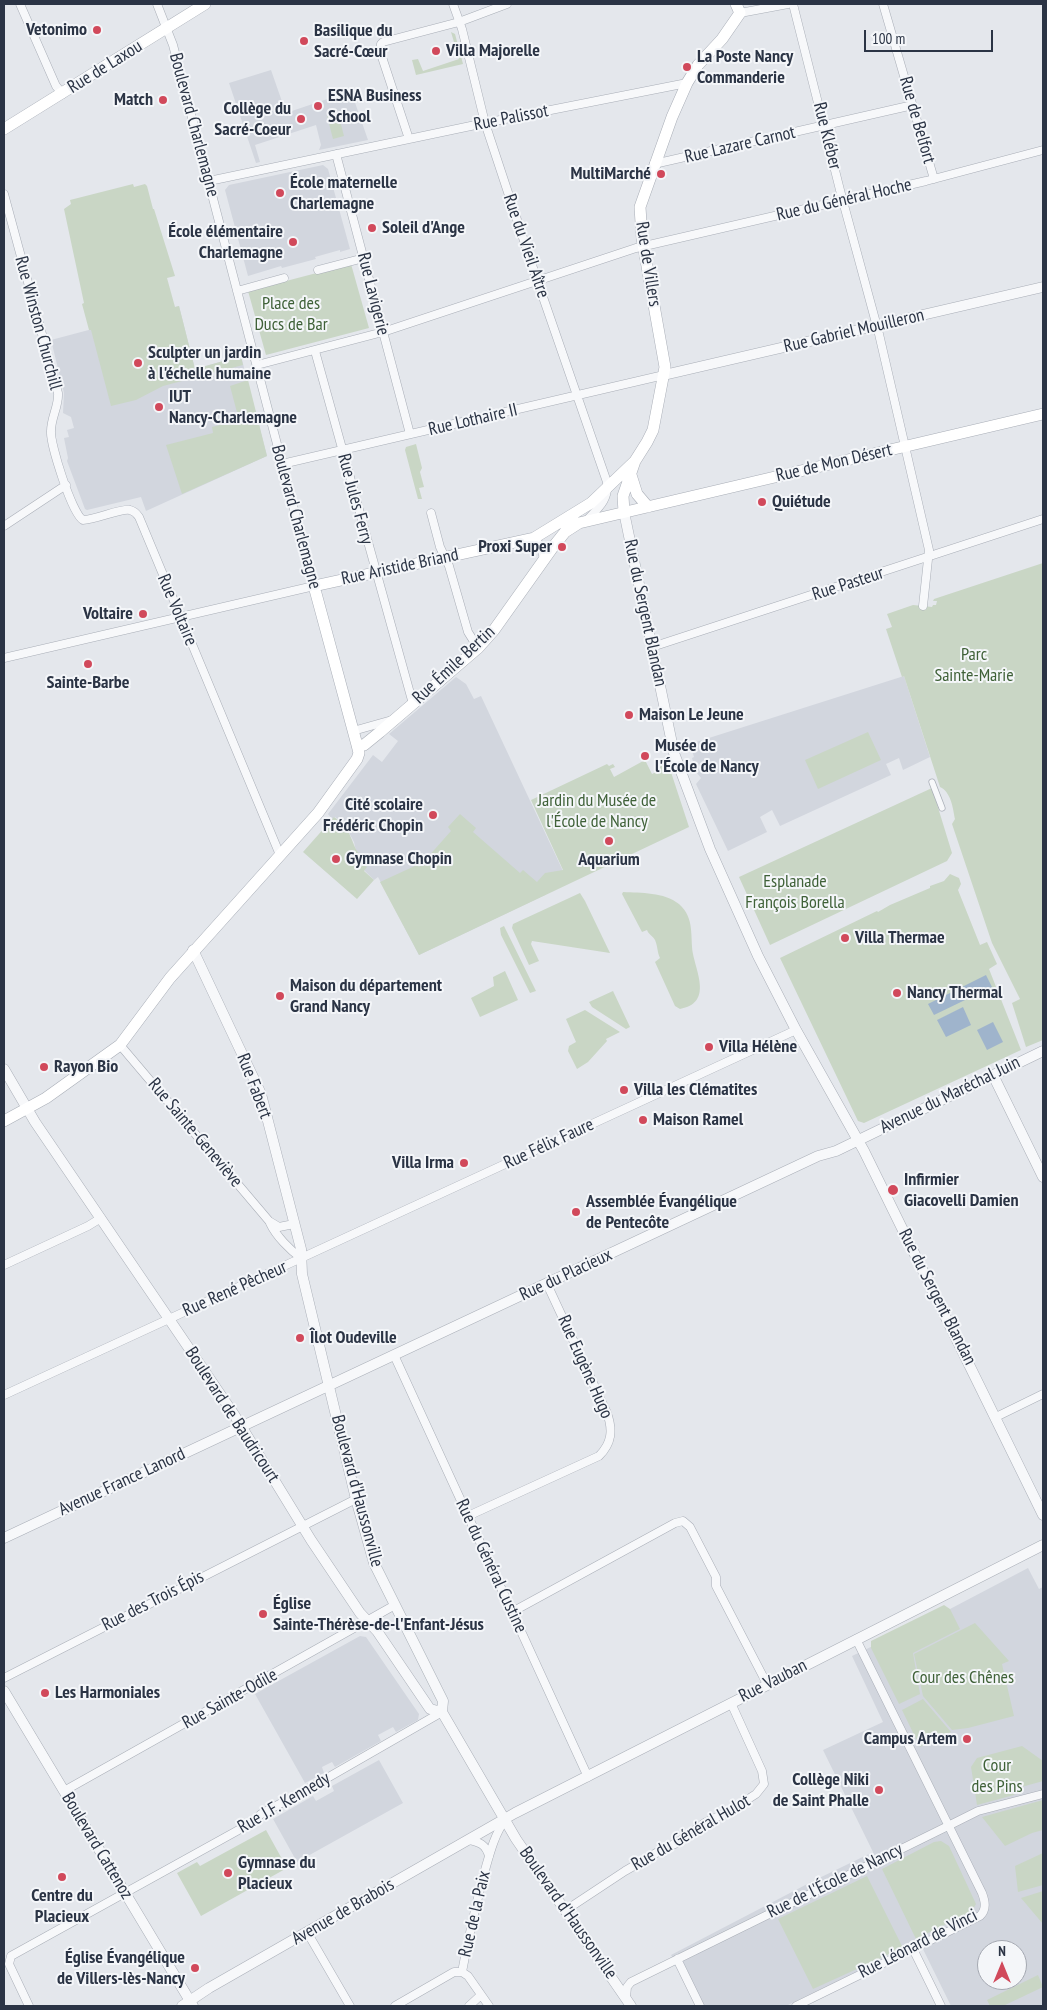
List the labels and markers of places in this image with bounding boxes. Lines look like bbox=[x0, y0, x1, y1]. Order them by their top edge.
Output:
place label: Vetonimo bbox=[26, 19, 87, 41]
place label: Basilique du Sacré-Cœur bbox=[314, 20, 392, 62]
marker: Vetonimo bbox=[91, 24, 103, 36]
marker: Basilique du Sacré-Cœur bbox=[298, 35, 310, 47]
place label: Villa Majorelle bbox=[446, 40, 540, 62]
marker: Villa Majorelle bbox=[430, 45, 442, 57]
place label: La Poste Nancy Commanderie bbox=[697, 46, 793, 88]
marker: La Poste Nancy Commanderie bbox=[681, 61, 693, 73]
place label: ESNA Business School bbox=[328, 85, 422, 128]
place label: Match bbox=[114, 89, 153, 111]
marker: Match bbox=[157, 94, 169, 106]
place label: Collège du Sacré-Coeur bbox=[214, 98, 291, 140]
marker: ESNA Business School bbox=[312, 100, 324, 112]
marker: Collège du Sacré-Coeur bbox=[295, 113, 307, 125]
place label: MultiMarché bbox=[571, 163, 651, 185]
marker: MultiMarché bbox=[655, 168, 667, 180]
place label: École maternelle Charlemagne bbox=[290, 172, 397, 214]
marker: École maternelle Charlemagne bbox=[274, 187, 286, 199]
place label: Soleil d'Ange bbox=[382, 217, 465, 239]
place label: École élémentaire Charlemagne bbox=[168, 221, 283, 264]
marker: Soleil d'Ange bbox=[366, 222, 378, 234]
marker: École élémentaire Charlemagne bbox=[287, 236, 299, 248]
place label: Sculpter un jardin à l'échelle humaine bbox=[148, 342, 271, 384]
marker: Sculpter un jardin à l'échelle humaine bbox=[132, 357, 144, 369]
place label: IUT Nancy-Charlemagne bbox=[169, 386, 297, 428]
marker: IUT Nancy-Charlemagne bbox=[153, 401, 165, 413]
place label: Quiétude bbox=[772, 491, 831, 513]
marker: Quiétude bbox=[756, 496, 768, 508]
place label: Proxi Super bbox=[478, 536, 552, 558]
marker: Proxi Super bbox=[556, 541, 568, 553]
place label: Voltaire bbox=[83, 603, 133, 625]
marker: Voltaire bbox=[137, 608, 149, 620]
marker: Sainte-Barbe bbox=[82, 658, 94, 670]
place label: Sainte-Barbe bbox=[47, 672, 129, 694]
place label: Maison Le Jeune bbox=[639, 704, 744, 726]
marker: Maison Le Jeune bbox=[623, 709, 635, 721]
place label: Musée de l'École de Nancy bbox=[655, 735, 759, 778]
marker: Musée de l'École de Nancy bbox=[639, 750, 651, 762]
place label: Cité scolaire Frédéric Chopin bbox=[323, 794, 423, 836]
marker: Cité scolaire Frédéric Chopin bbox=[427, 809, 439, 821]
marker: Aquarium bbox=[603, 835, 615, 847]
place label: Gymnase Chopin bbox=[346, 848, 452, 870]
place label: Aquarium bbox=[578, 849, 640, 871]
marker: Gymnase Chopin bbox=[330, 853, 342, 865]
place label: Villa Thermae bbox=[855, 927, 945, 949]
marker: Villa Thermae bbox=[839, 932, 851, 944]
place label: Maison du département Grand Nancy bbox=[290, 975, 442, 1018]
place label: Nancy Thermal bbox=[907, 982, 1002, 1004]
marker: Nancy Thermal bbox=[891, 987, 903, 999]
marker: Maison du département Grand Nancy bbox=[274, 990, 286, 1002]
place label: Villa Hélène bbox=[719, 1036, 797, 1058]
marker: Villa Hélène bbox=[703, 1041, 715, 1053]
place label: Rayon Bio bbox=[54, 1056, 118, 1078]
marker: Rayon Bio bbox=[38, 1061, 50, 1073]
place label: Villa les Clématites bbox=[634, 1079, 757, 1101]
marker: Villa les Clématites bbox=[618, 1084, 630, 1096]
place label: Maison Ramel bbox=[653, 1109, 743, 1131]
marker: Maison Ramel bbox=[637, 1114, 649, 1126]
place label: Villa Irma bbox=[392, 1152, 454, 1174]
marker: Villa Irma bbox=[458, 1157, 470, 1169]
place label: Infirmier Giacovelli Damien bbox=[904, 1169, 1019, 1212]
marker: Infirmier Giacovelli Damien bbox=[886, 1183, 900, 1197]
place label: Assemblée Évangélique de Pentecôte bbox=[586, 1191, 737, 1234]
marker: Assemblée Évangélique de Pentecôte bbox=[570, 1206, 582, 1218]
place label: Îlot Oudeville bbox=[310, 1327, 397, 1349]
marker: Îlot Oudeville bbox=[294, 1332, 306, 1344]
place label: Église Sainte-Thérèse-de-l'Enfant-Jésus bbox=[273, 1593, 484, 1636]
marker: Église Sainte-Thérèse-de-l'Enfant-Jésus bbox=[257, 1608, 269, 1620]
place label: Les Harmoniales bbox=[55, 1682, 160, 1704]
marker: Les Harmoniales bbox=[39, 1687, 51, 1699]
place label: Campus Artem bbox=[864, 1728, 957, 1750]
marker: Campus Artem bbox=[961, 1733, 973, 1745]
place label: Collège Niki de Saint Phalle bbox=[773, 1769, 869, 1812]
marker: Collège Niki de Saint Phalle bbox=[873, 1784, 885, 1796]
place label: Gymnase du Placieux bbox=[238, 1852, 315, 1895]
marker: Gymnase du Placieux bbox=[222, 1867, 234, 1879]
marker: Centre du Placieux bbox=[56, 1871, 68, 1883]
place label: Centre du Placieux bbox=[31, 1885, 93, 1928]
place label: Église Évangélique de Villers-lès-Nancy bbox=[57, 1947, 185, 1990]
marker: Église Évangélique de Villers-lès-Nancy bbox=[189, 1962, 201, 1974]

